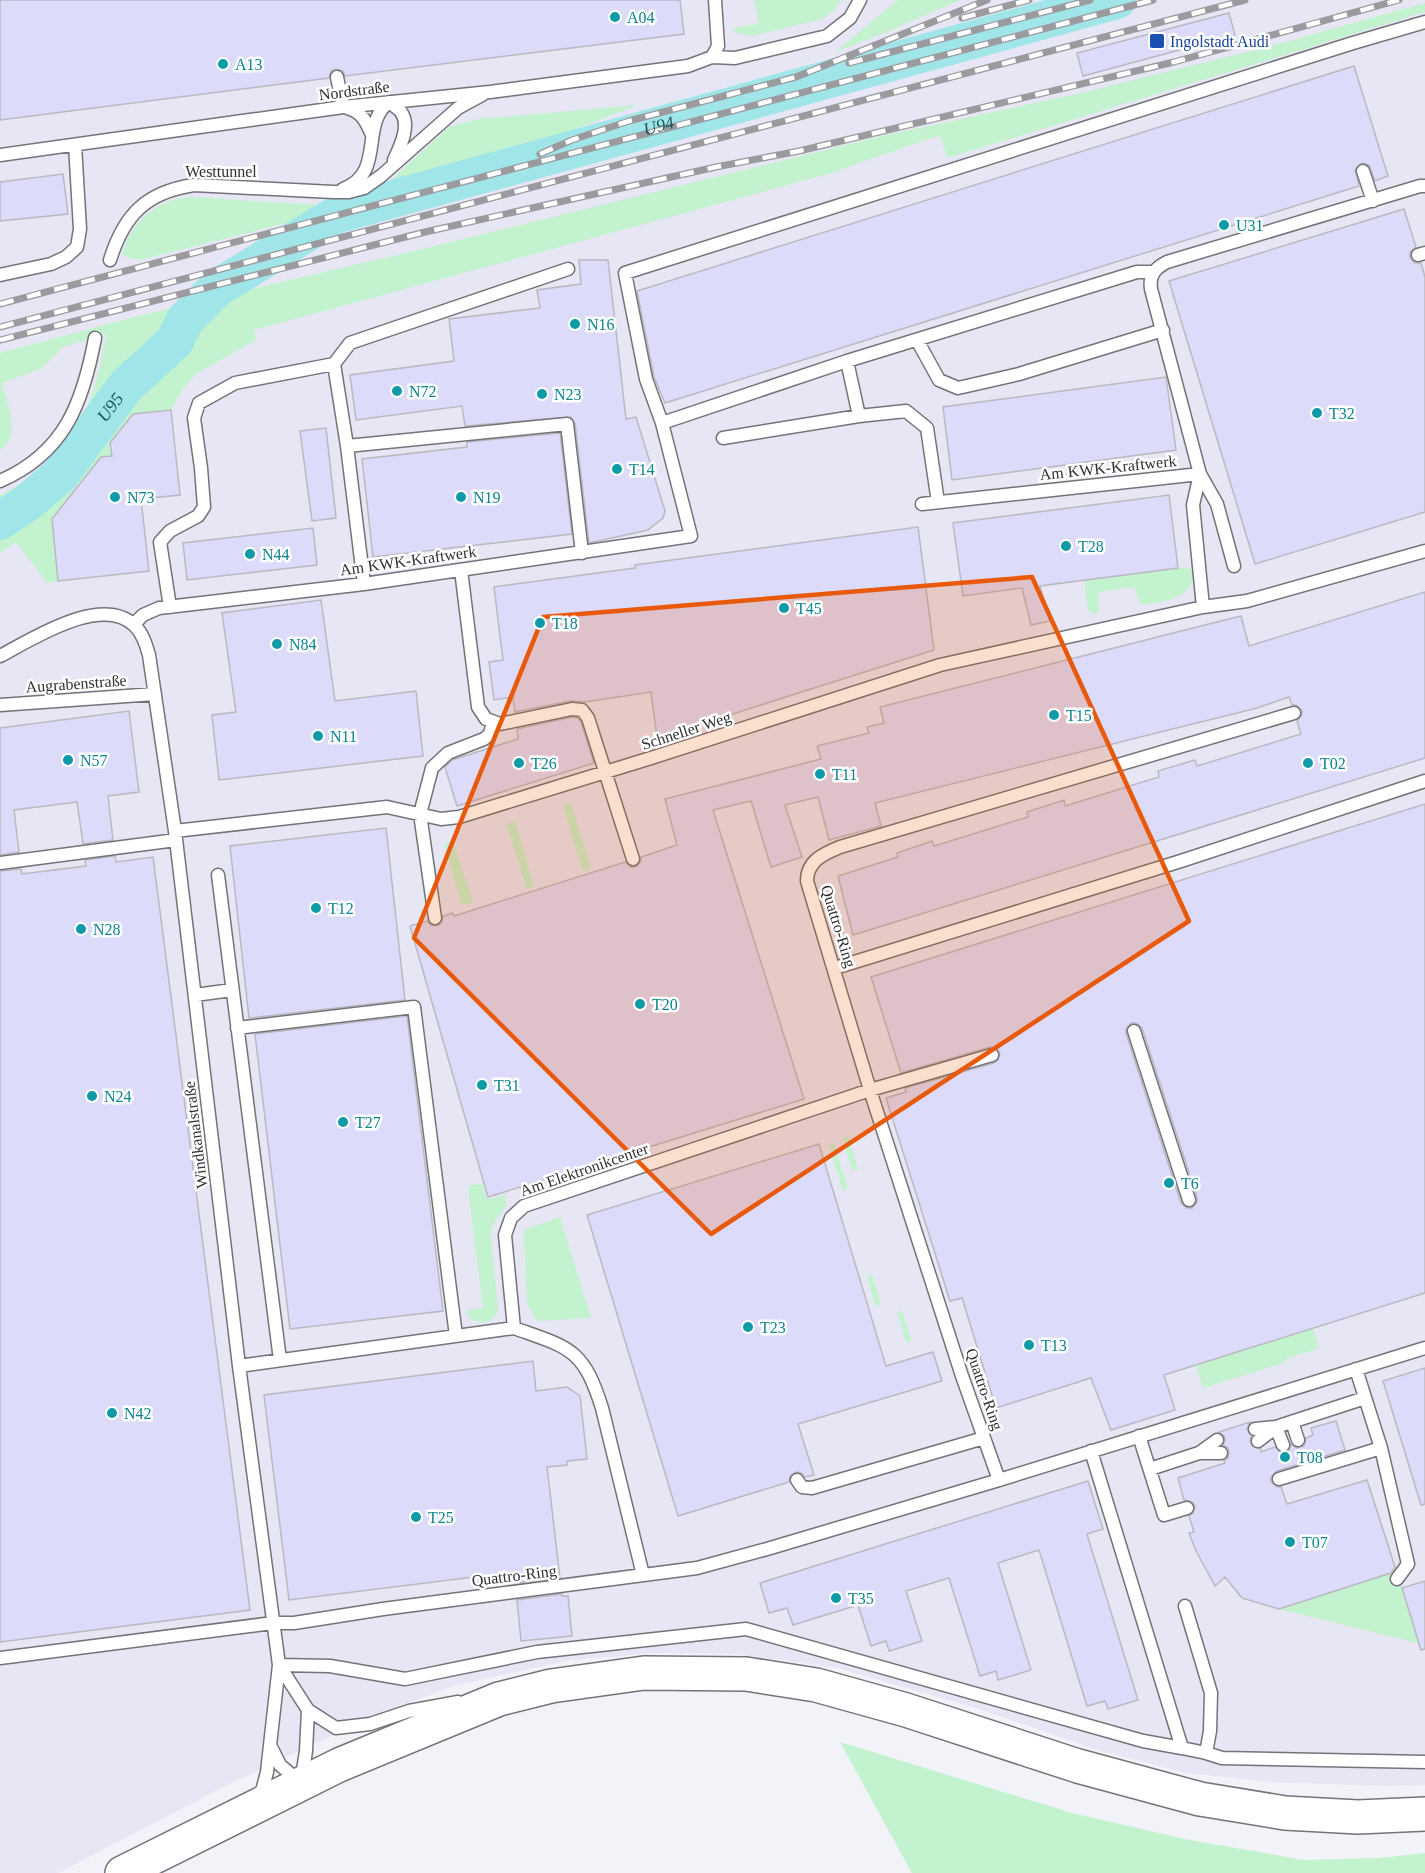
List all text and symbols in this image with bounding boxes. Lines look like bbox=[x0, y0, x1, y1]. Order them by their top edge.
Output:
place label: A04 bbox=[627, 9, 655, 26]
marker: A04 bbox=[608, 10, 622, 24]
marker: Ingolstadt Audi bbox=[1148, 32, 1166, 50]
place label: Ingolstadt Audi bbox=[1170, 33, 1270, 51]
place label: A13 bbox=[235, 56, 263, 73]
marker: A13 bbox=[216, 57, 230, 71]
street label: Nordstraße bbox=[318, 78, 390, 103]
water label: U94 bbox=[641, 112, 676, 140]
street label: Westtunnel bbox=[185, 163, 257, 180]
place label: U31 bbox=[1236, 217, 1264, 234]
marker: U31 bbox=[1217, 218, 1231, 232]
place label: N16 bbox=[587, 316, 615, 333]
marker: N16 bbox=[568, 317, 582, 331]
place label: N72 bbox=[409, 383, 437, 400]
marker: N72 bbox=[390, 384, 404, 398]
place label: N23 bbox=[554, 386, 582, 403]
marker: N23 bbox=[535, 387, 549, 401]
water label: U95 bbox=[93, 389, 127, 426]
place label: T32 bbox=[1329, 405, 1355, 422]
marker: T32 bbox=[1310, 406, 1324, 420]
street label: Am KWK-Kraftwerk bbox=[1039, 452, 1177, 483]
place label: T14 bbox=[629, 461, 655, 478]
marker: T14 bbox=[610, 462, 624, 476]
place label: N73 bbox=[127, 489, 155, 506]
place label: N19 bbox=[473, 489, 501, 506]
marker: N73 bbox=[108, 490, 122, 504]
marker: N19 bbox=[454, 490, 468, 504]
place label: T28 bbox=[1078, 538, 1104, 555]
marker: T28 bbox=[1059, 539, 1073, 553]
street label: Am KWK-Kraftwerk bbox=[339, 543, 477, 578]
place label: N44 bbox=[262, 546, 290, 563]
marker: N44 bbox=[243, 547, 257, 561]
place label: T45 bbox=[796, 600, 822, 617]
marker: T45 bbox=[777, 601, 791, 615]
place label: T18 bbox=[552, 615, 578, 632]
marker: T18 bbox=[533, 616, 547, 630]
place label: N84 bbox=[289, 636, 317, 653]
marker: N84 bbox=[270, 637, 284, 651]
street label: Augrabenstraße bbox=[25, 671, 127, 697]
place label: T15 bbox=[1066, 707, 1092, 724]
street label: Schneller Weg bbox=[639, 708, 733, 754]
marker: T15 bbox=[1047, 708, 1061, 722]
place label: N11 bbox=[330, 728, 357, 745]
marker: N11 bbox=[311, 729, 325, 743]
place label: N57 bbox=[80, 752, 108, 769]
marker: N57 bbox=[61, 753, 75, 767]
place label: T26 bbox=[531, 755, 557, 772]
place label: T02 bbox=[1320, 755, 1346, 772]
marker: T26 bbox=[512, 756, 526, 770]
marker: T02 bbox=[1301, 756, 1315, 770]
place label: T11 bbox=[832, 766, 857, 783]
marker: T11 bbox=[813, 767, 827, 781]
street label: Quattro-Ring bbox=[817, 883, 859, 970]
place label: T12 bbox=[328, 900, 354, 917]
marker: T12 bbox=[309, 901, 323, 915]
place label: N28 bbox=[93, 921, 121, 938]
marker: N28 bbox=[74, 922, 88, 936]
place label: T20 bbox=[652, 996, 678, 1013]
marker: T20 bbox=[633, 997, 647, 1011]
place label: T31 bbox=[494, 1077, 520, 1094]
marker: T31 bbox=[475, 1078, 489, 1092]
street label: Windkanalstraße bbox=[180, 1080, 210, 1189]
place label: N24 bbox=[104, 1088, 132, 1105]
marker: N24 bbox=[85, 1089, 99, 1103]
place label: T27 bbox=[355, 1114, 381, 1131]
marker: T27 bbox=[336, 1115, 350, 1129]
street label: Am Elektronikcenter bbox=[518, 1139, 651, 1199]
place label: T6 bbox=[1181, 1175, 1199, 1192]
marker: T6 bbox=[1162, 1176, 1176, 1190]
place label: T23 bbox=[760, 1319, 786, 1336]
marker: T23 bbox=[741, 1320, 755, 1334]
place label: T13 bbox=[1041, 1337, 1067, 1354]
marker: T13 bbox=[1022, 1338, 1036, 1352]
street label: Quattro-Ring bbox=[962, 1346, 1006, 1433]
place label: N42 bbox=[124, 1405, 152, 1422]
marker: N42 bbox=[105, 1406, 119, 1420]
place label: T08 bbox=[1297, 1449, 1323, 1466]
marker: T08 bbox=[1278, 1450, 1292, 1464]
place label: T25 bbox=[428, 1509, 454, 1526]
marker: T25 bbox=[409, 1510, 423, 1524]
place label: T07 bbox=[1302, 1534, 1328, 1551]
marker: T07 bbox=[1283, 1535, 1297, 1549]
street label: Quattro-Ring bbox=[471, 1562, 558, 1590]
place label: T35 bbox=[848, 1590, 874, 1607]
marker: T35 bbox=[829, 1591, 843, 1605]

